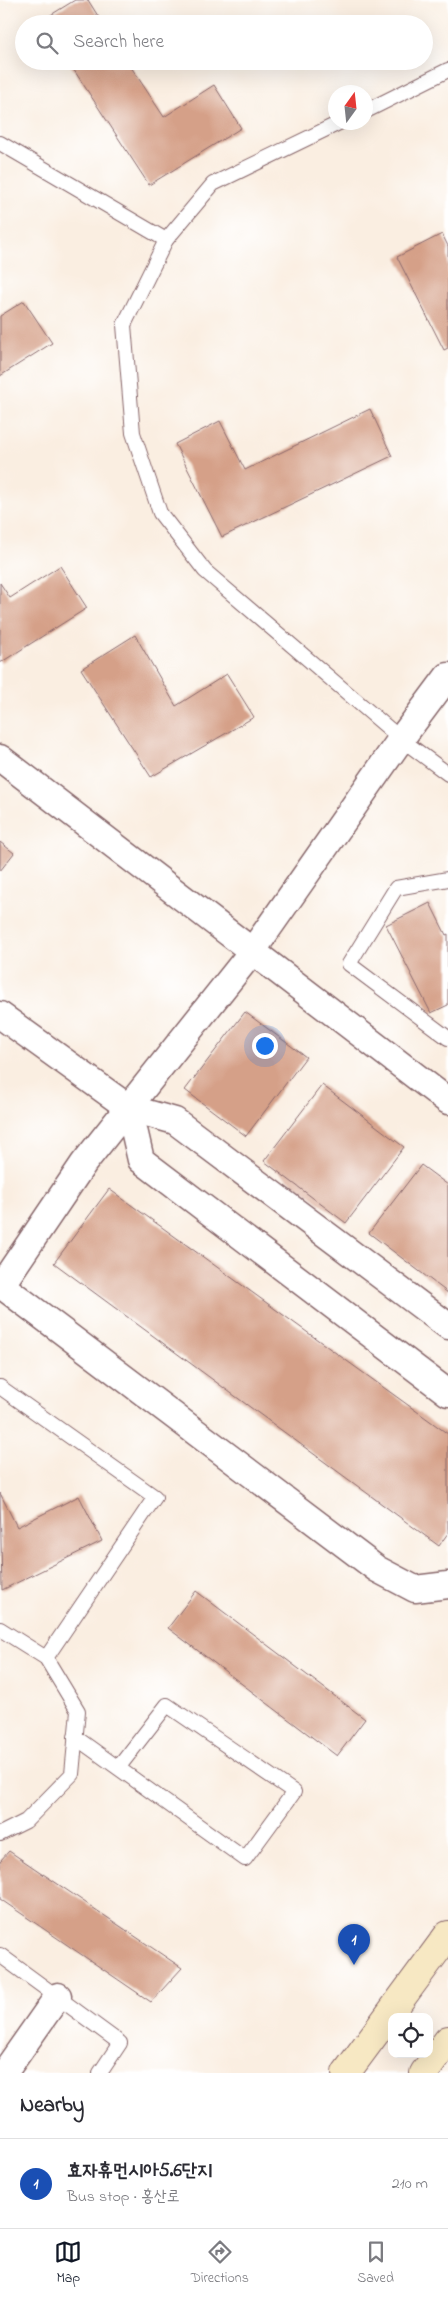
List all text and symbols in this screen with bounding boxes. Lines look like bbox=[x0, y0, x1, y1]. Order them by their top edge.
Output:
search box bbox=[15, 15, 433, 70]
icon: search bbox=[33, 29, 61, 57]
text: Search here bbox=[73, 29, 164, 56]
north arrow bbox=[328, 85, 373, 130]
your location bbox=[252, 1033, 278, 1059]
pin: 1 bbox=[338, 1924, 370, 1965]
map controls bbox=[388, 2013, 433, 2058]
button: locate bbox=[388, 2013, 433, 2058]
text: Nearby bbox=[20, 2091, 84, 2121]
text: 효자휴먼시아5.6단지 bbox=[67, 2158, 212, 2185]
text: 1 bbox=[33, 2172, 39, 2196]
text: 210 m bbox=[392, 2172, 428, 2196]
text: Bus stop · 홍산로 bbox=[67, 2185, 180, 2209]
tab: Map bbox=[54, 2238, 82, 2289]
tab: Directions bbox=[191, 2238, 249, 2289]
tab: Saved bbox=[357, 2238, 394, 2289]

